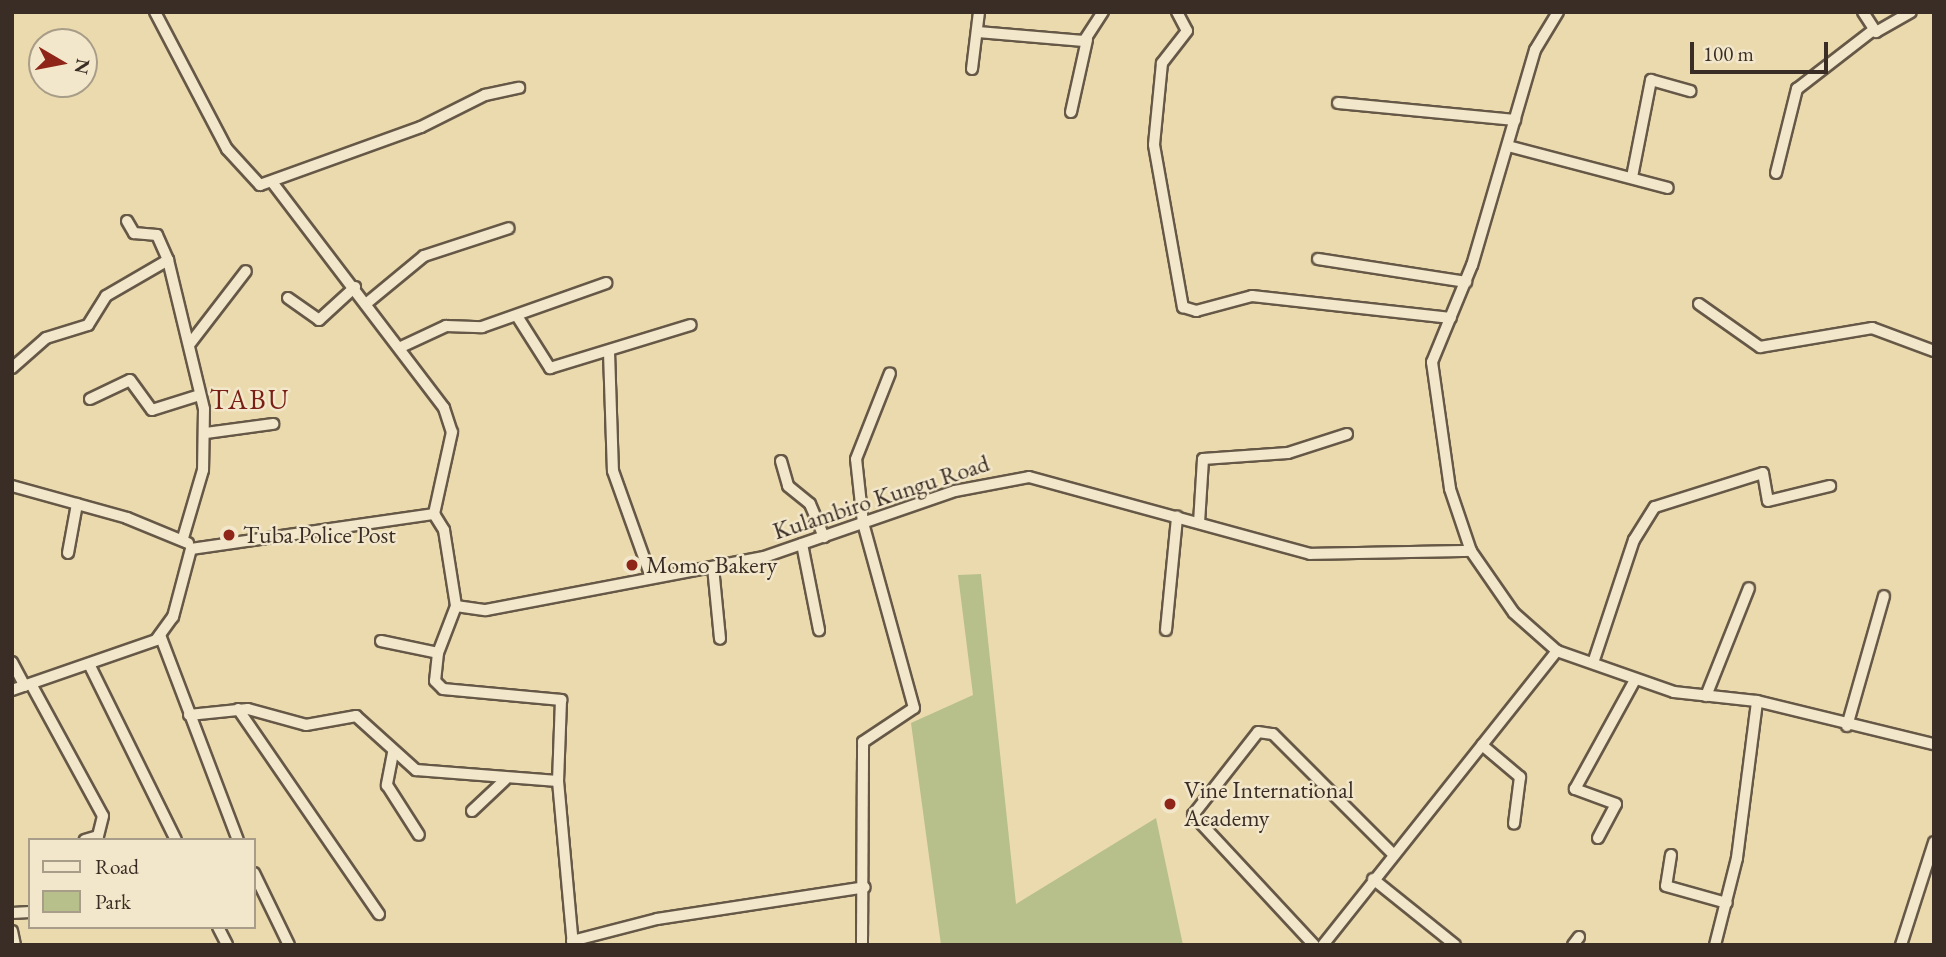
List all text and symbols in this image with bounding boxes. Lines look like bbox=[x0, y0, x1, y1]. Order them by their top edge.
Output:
north arrow bbox=[28, 28, 98, 98]
scale bar bbox=[1694, 28, 1832, 72]
text: 100 m bbox=[1703, 40, 1754, 67]
text: N bbox=[69, 57, 96, 76]
district label: TABU bbox=[210, 382, 290, 416]
street label: Kulambiro Kungu Road bbox=[769, 448, 993, 546]
place label: Tuba Police Post bbox=[243, 521, 396, 549]
marker: Tuba Police Post bbox=[221, 527, 237, 543]
place label: Momo Bakery bbox=[646, 551, 777, 579]
marker: Momo Bakery bbox=[624, 557, 640, 573]
place label: Vine International Academy bbox=[1184, 776, 1354, 832]
marker: Vine International Academy bbox=[1162, 796, 1178, 812]
legend bbox=[28, 838, 256, 929]
text: Road bbox=[95, 853, 139, 880]
text: Park bbox=[95, 888, 131, 915]

